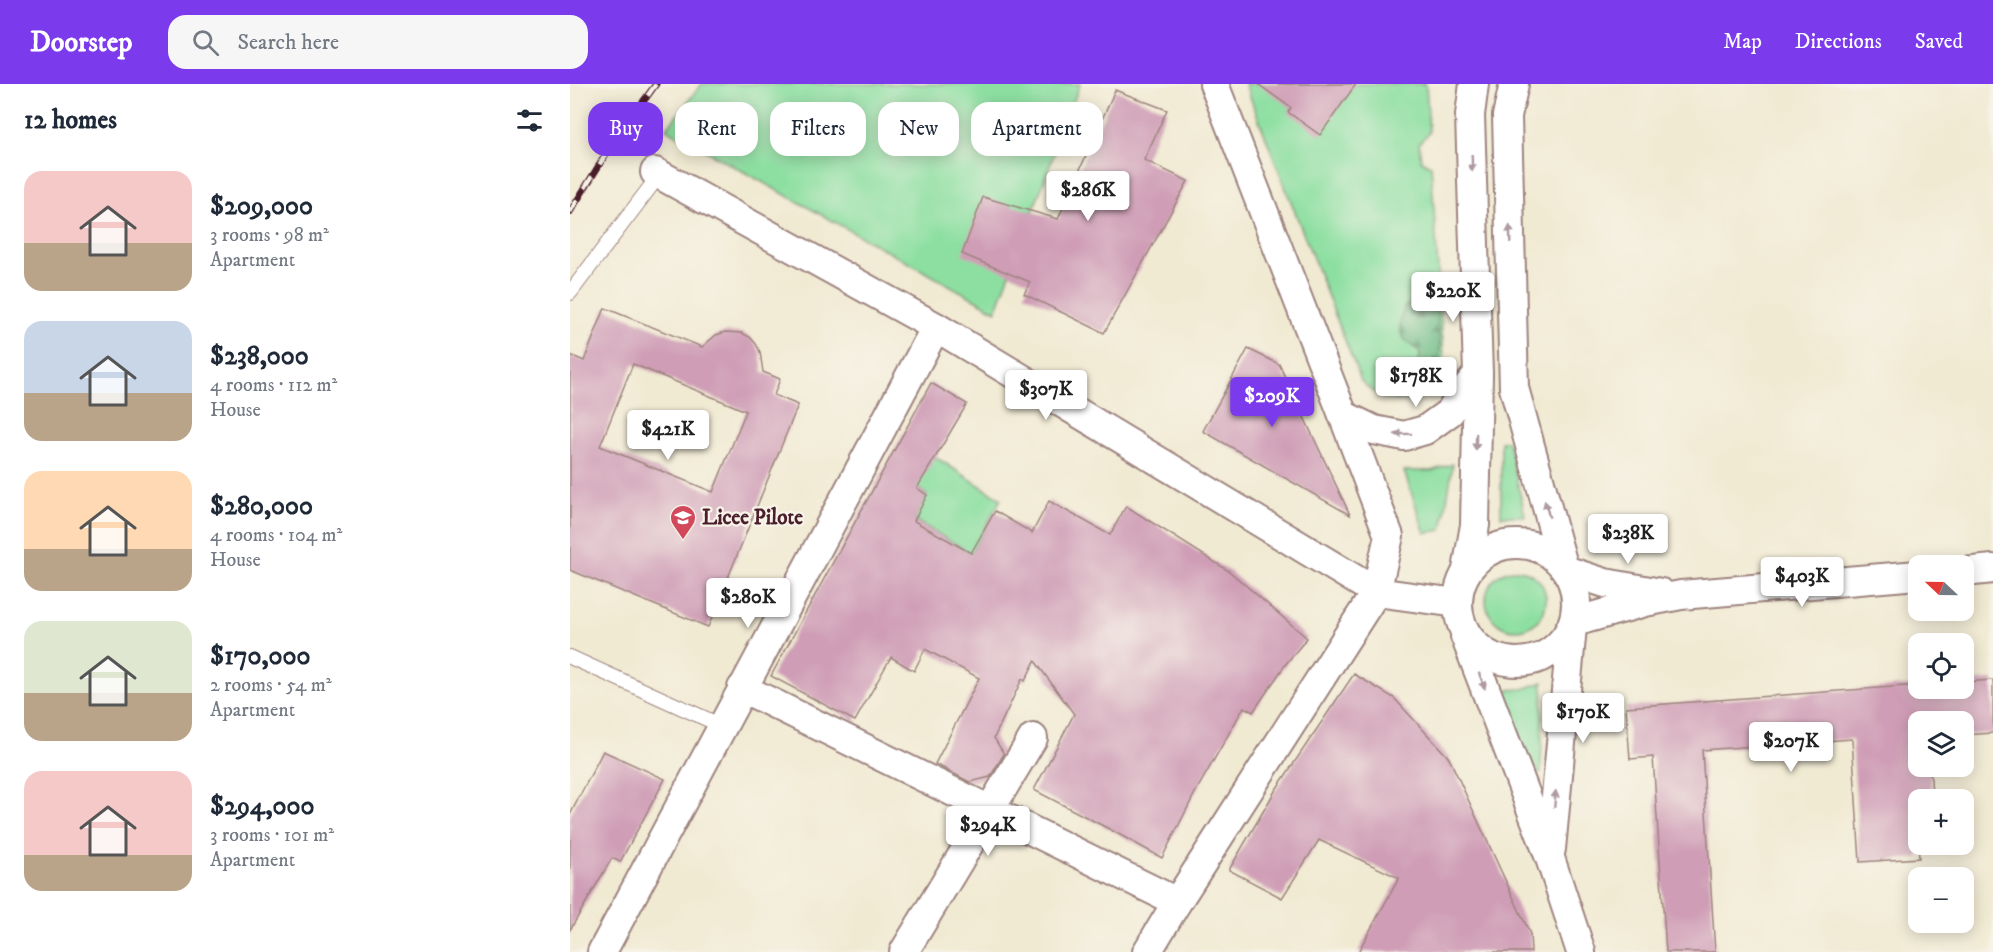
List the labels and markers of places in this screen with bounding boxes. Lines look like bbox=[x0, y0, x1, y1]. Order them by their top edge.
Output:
pin: $286K bbox=[1046, 171, 1130, 222]
pin: $220K bbox=[1411, 272, 1495, 323]
pin: $178K bbox=[1374, 357, 1458, 408]
pin: $307K bbox=[1004, 370, 1088, 421]
pin: $209K bbox=[1230, 377, 1314, 428]
pin: $421K bbox=[626, 410, 710, 461]
school or university icon: Licee Pilote bbox=[668, 503, 698, 541]
place label: Licee Pilote bbox=[702, 505, 803, 531]
pin: $238K bbox=[1586, 514, 1670, 565]
pin: $403K bbox=[1760, 557, 1844, 608]
pin: $280K bbox=[706, 578, 790, 629]
pin: $170K bbox=[1541, 693, 1625, 744]
pin: $207K bbox=[1749, 722, 1833, 773]
pin: $294K bbox=[946, 806, 1030, 857]

